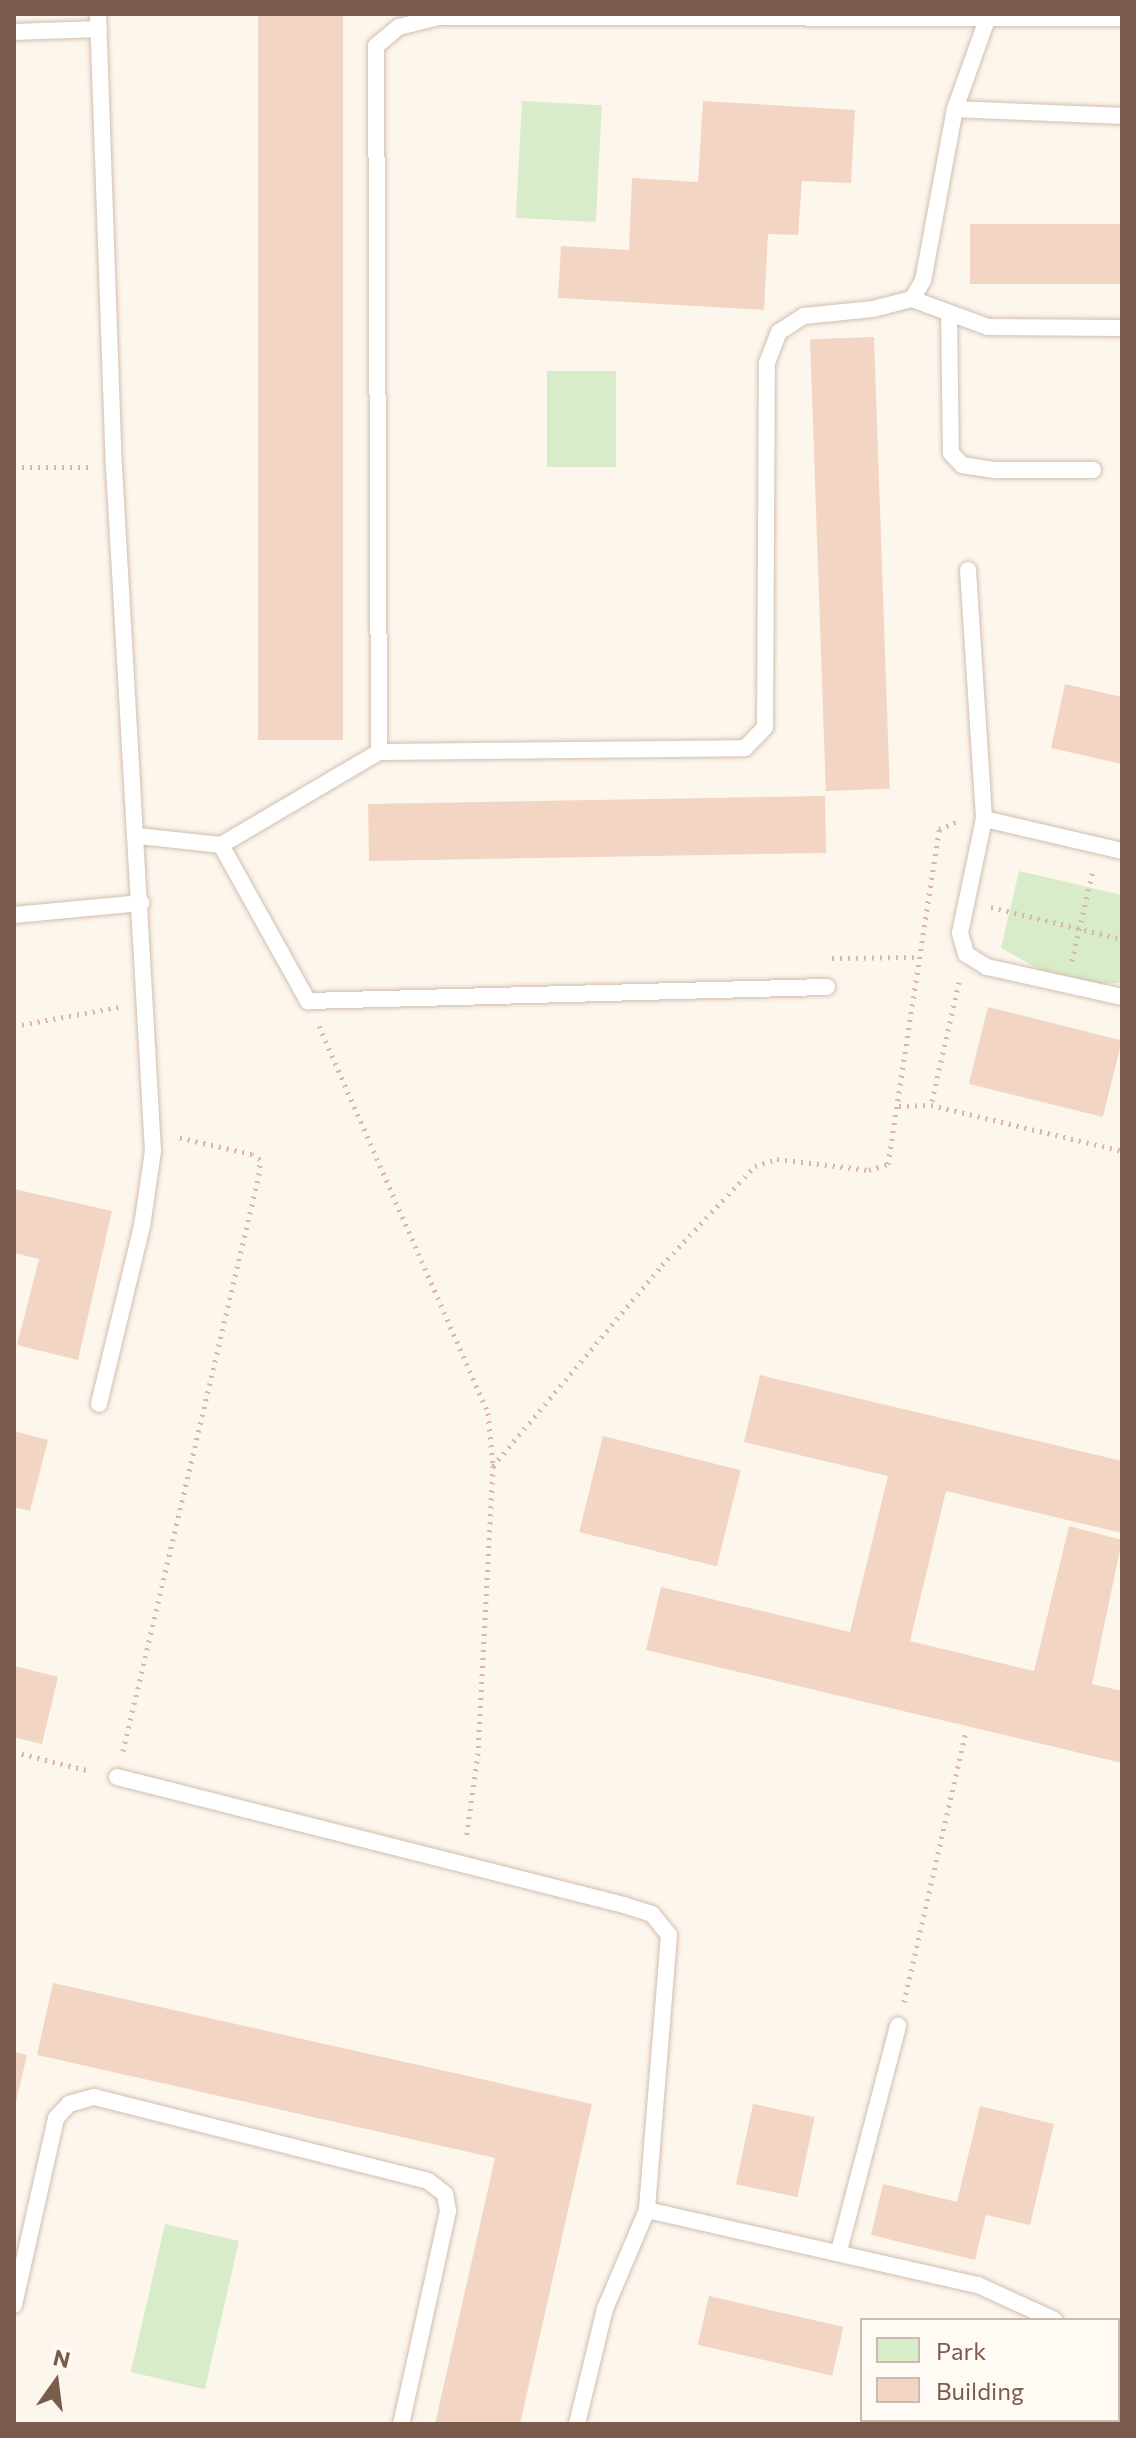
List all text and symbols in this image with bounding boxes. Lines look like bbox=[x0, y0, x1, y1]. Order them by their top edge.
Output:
legend bbox=[860, 2318, 1120, 2422]
text: Park bbox=[936, 2336, 986, 2365]
north arrow bbox=[16, 2342, 96, 2422]
text: N bbox=[51, 2343, 73, 2373]
text: Building bbox=[936, 2376, 1024, 2405]

